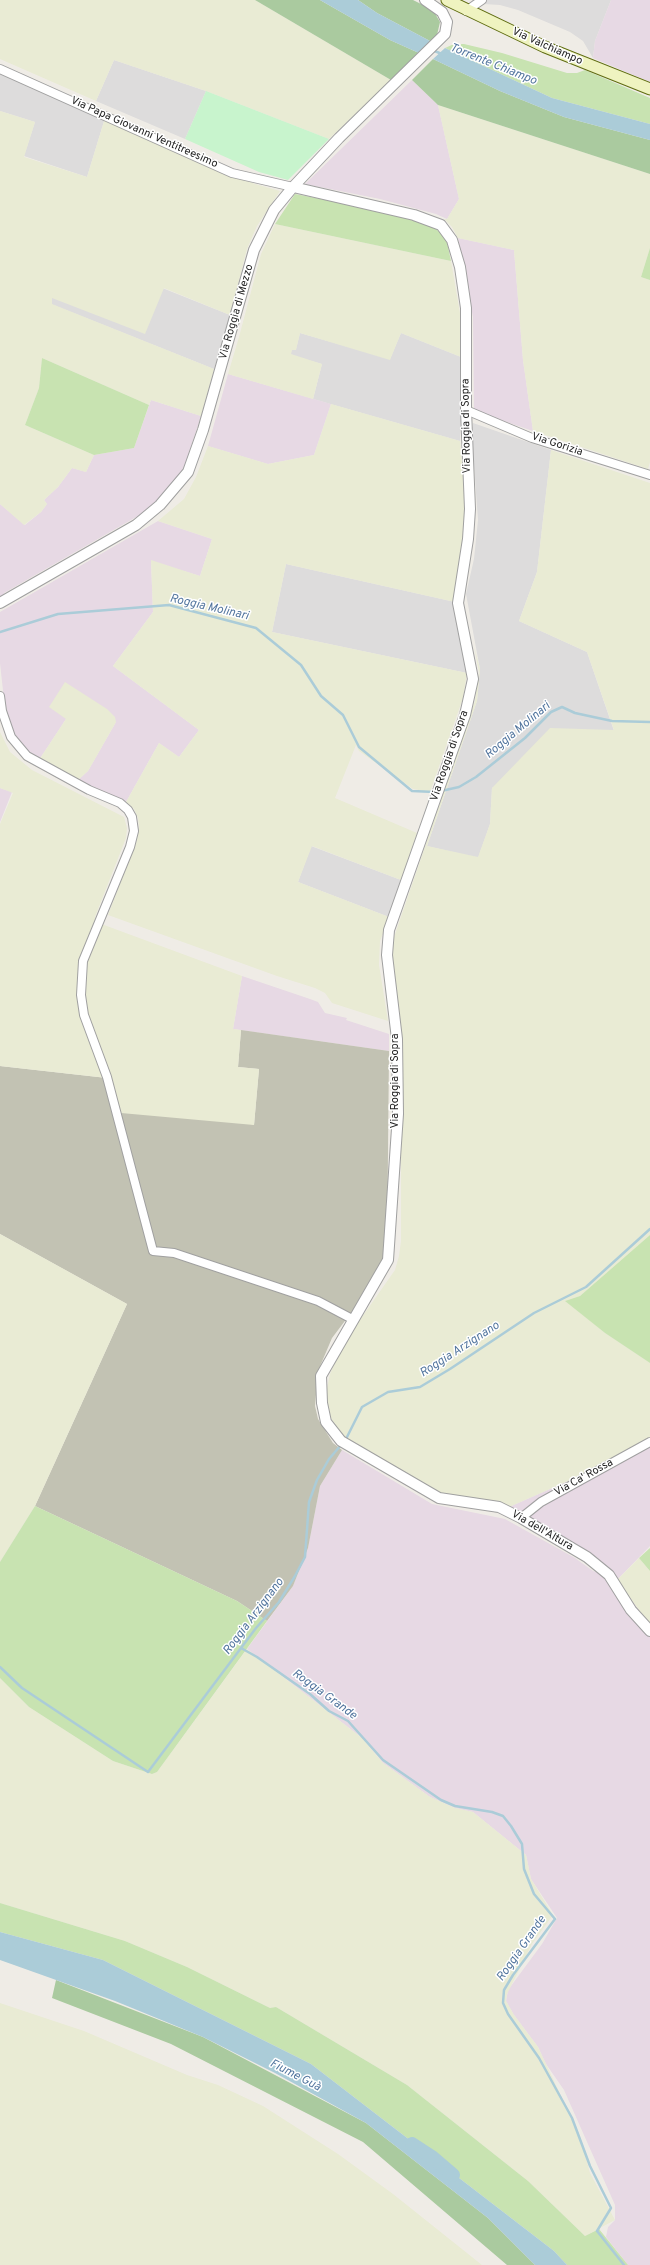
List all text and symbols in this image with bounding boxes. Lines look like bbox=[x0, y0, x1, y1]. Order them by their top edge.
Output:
street label: Via Valchiampo bbox=[510, 26, 584, 68]
water label: Torrente Chiampo bbox=[448, 41, 538, 89]
street label: Via Papa Giovanni Ventitreesimo bbox=[68, 95, 220, 171]
street label: Via Roggia di Mezzo bbox=[217, 263, 257, 361]
street label: Via Roggia di Sopra bbox=[460, 378, 474, 474]
street label: Via Gorizia bbox=[530, 431, 584, 459]
water label: Roggia Molinari bbox=[168, 592, 250, 624]
water label: Roggia Molinari bbox=[483, 700, 553, 762]
street label: Via Roggia di Sopra bbox=[428, 709, 472, 803]
street label: Via Roggia di Sopra bbox=[389, 1033, 403, 1129]
water label: Roggia Arzignano bbox=[417, 1319, 503, 1381]
street label: Via Ca' Rossa bbox=[552, 1456, 616, 1500]
street label: Via dell'Altura bbox=[509, 1508, 575, 1554]
water label: Roggia Arzignano bbox=[221, 1576, 287, 1658]
water label: Roggia Grande bbox=[289, 1667, 359, 1723]
water label: Roggia Grande bbox=[494, 1914, 550, 1984]
water label: Fiume Guà bbox=[267, 2057, 323, 2095]

